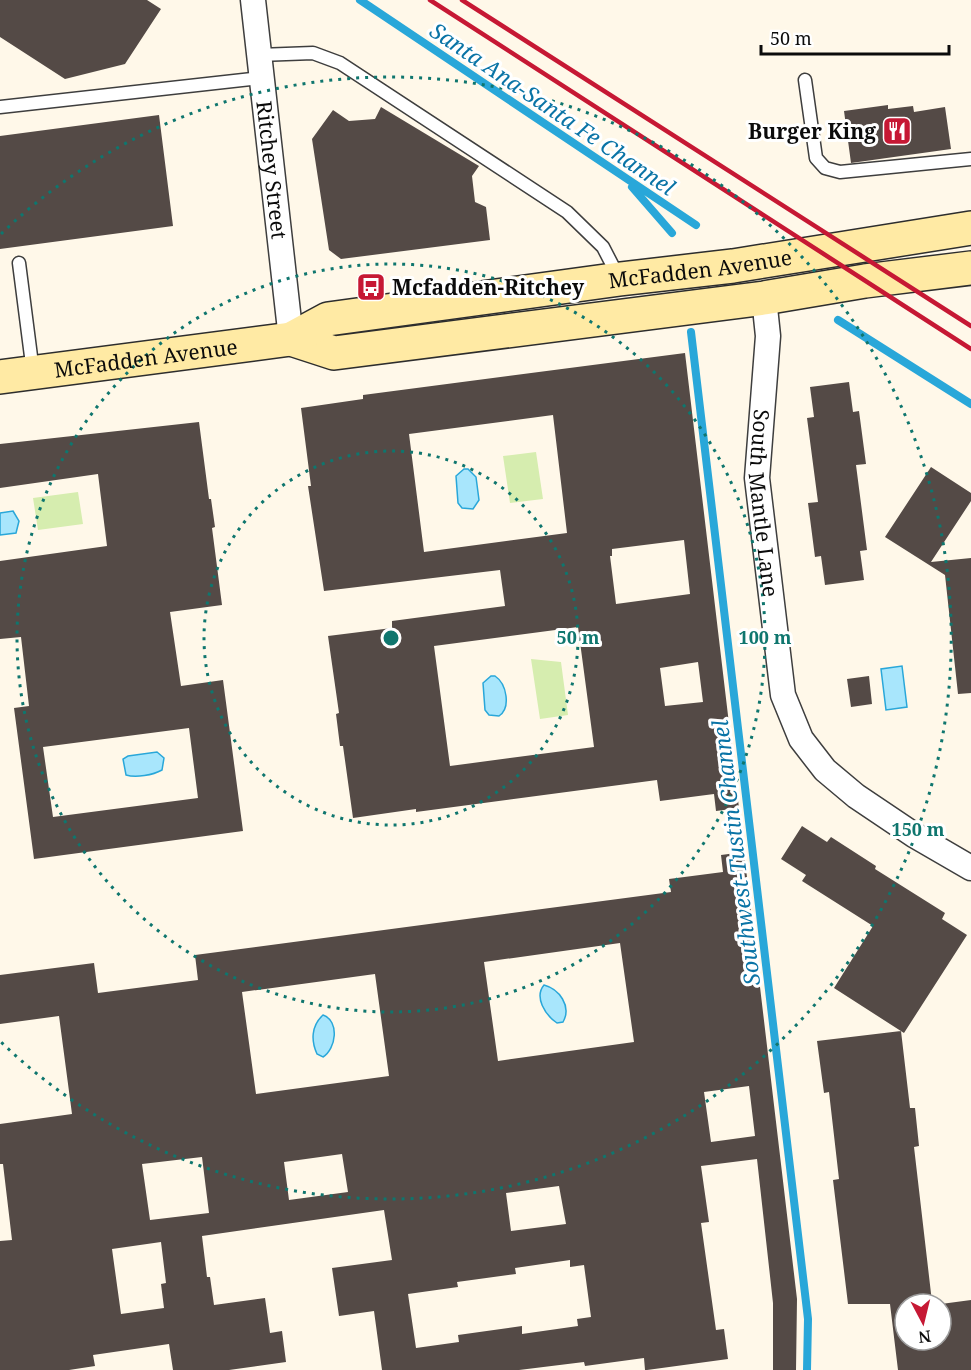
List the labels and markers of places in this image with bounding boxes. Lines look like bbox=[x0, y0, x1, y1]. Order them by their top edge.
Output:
restaurant icon: Burger King bbox=[881, 115, 913, 147]
place label: Burger King bbox=[748, 117, 876, 145]
bus stop icon: Mcfadden-Ritchey bbox=[355, 271, 387, 303]
place label: Mcfadden-Ritchey bbox=[392, 273, 585, 301]
centre of rings bbox=[381, 628, 401, 648]

